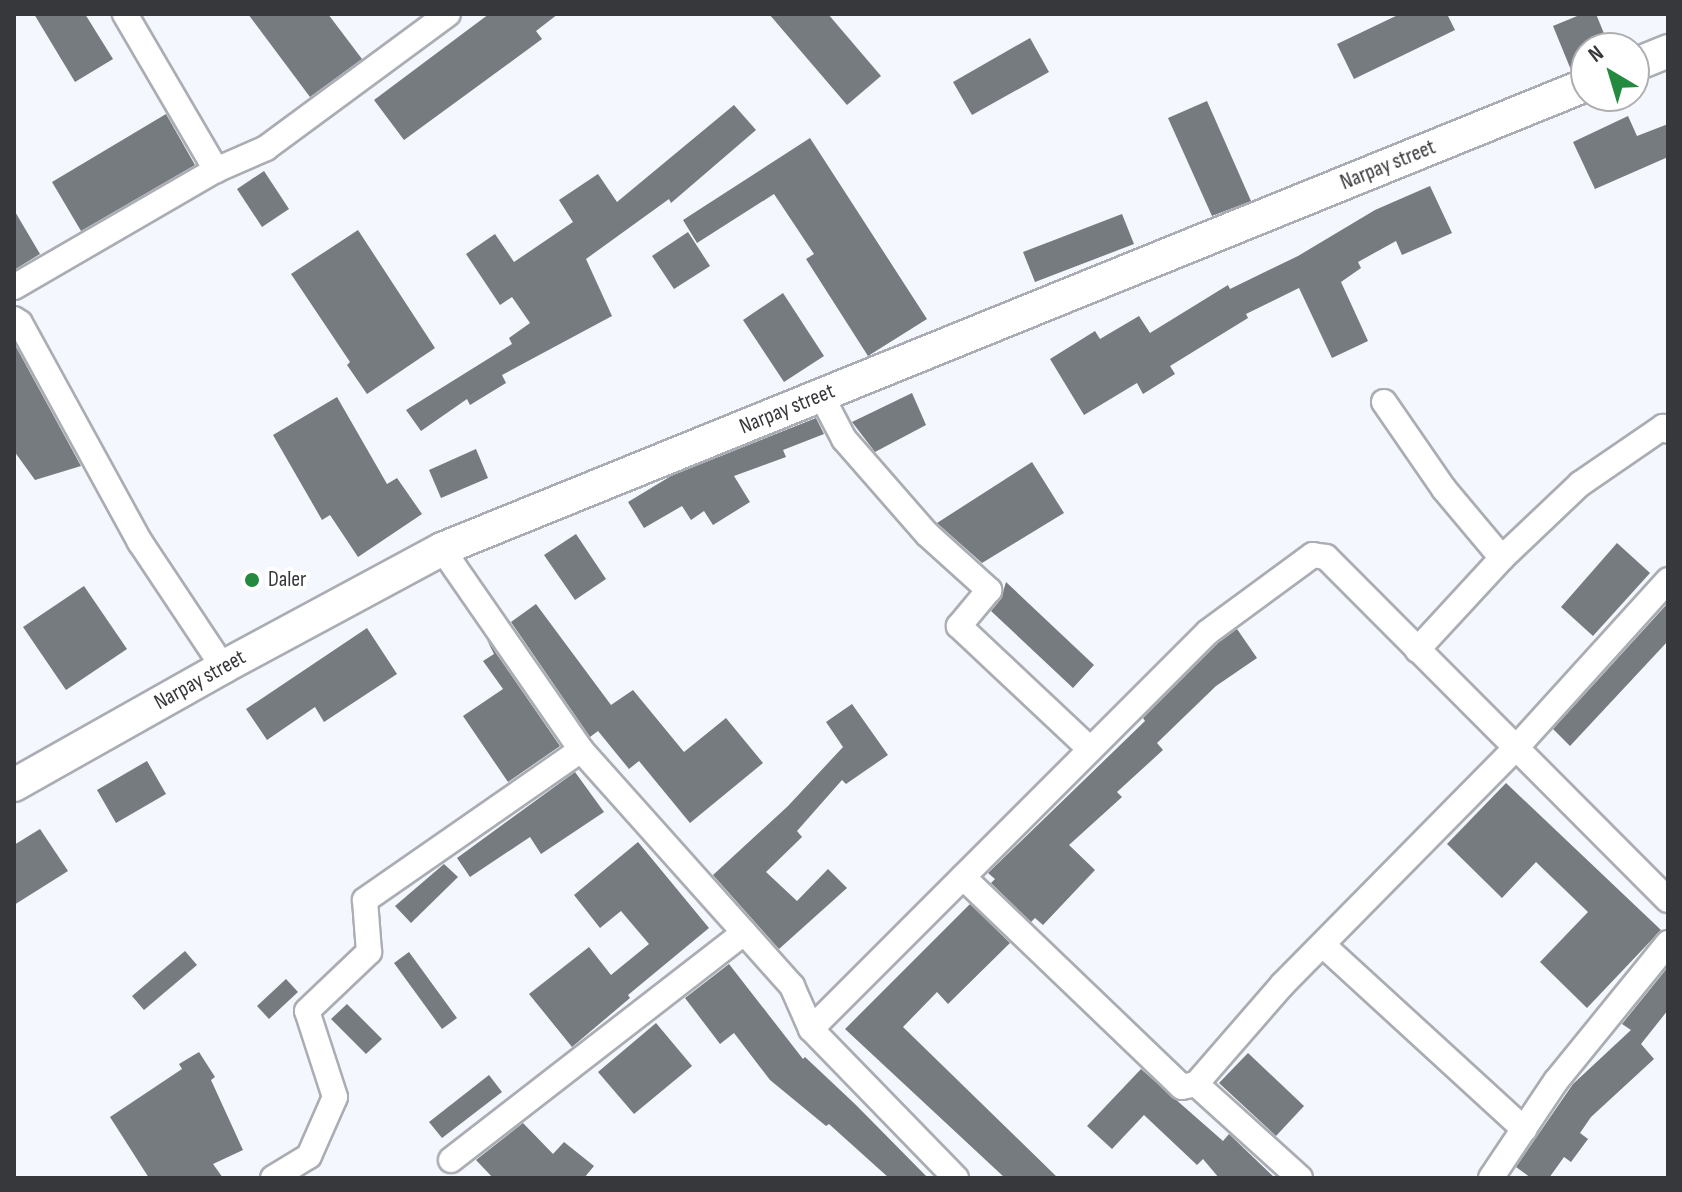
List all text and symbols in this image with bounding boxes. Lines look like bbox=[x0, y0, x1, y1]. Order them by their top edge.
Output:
north arrow bbox=[1570, 32, 1650, 112]
text: N bbox=[1583, 40, 1609, 69]
street label: Narpay street bbox=[1337, 134, 1439, 196]
street label: Narpay street bbox=[736, 378, 838, 440]
place label: Daler bbox=[268, 567, 306, 593]
marker: Daler bbox=[243, 571, 261, 589]
street label: Narpay street bbox=[150, 644, 250, 716]

